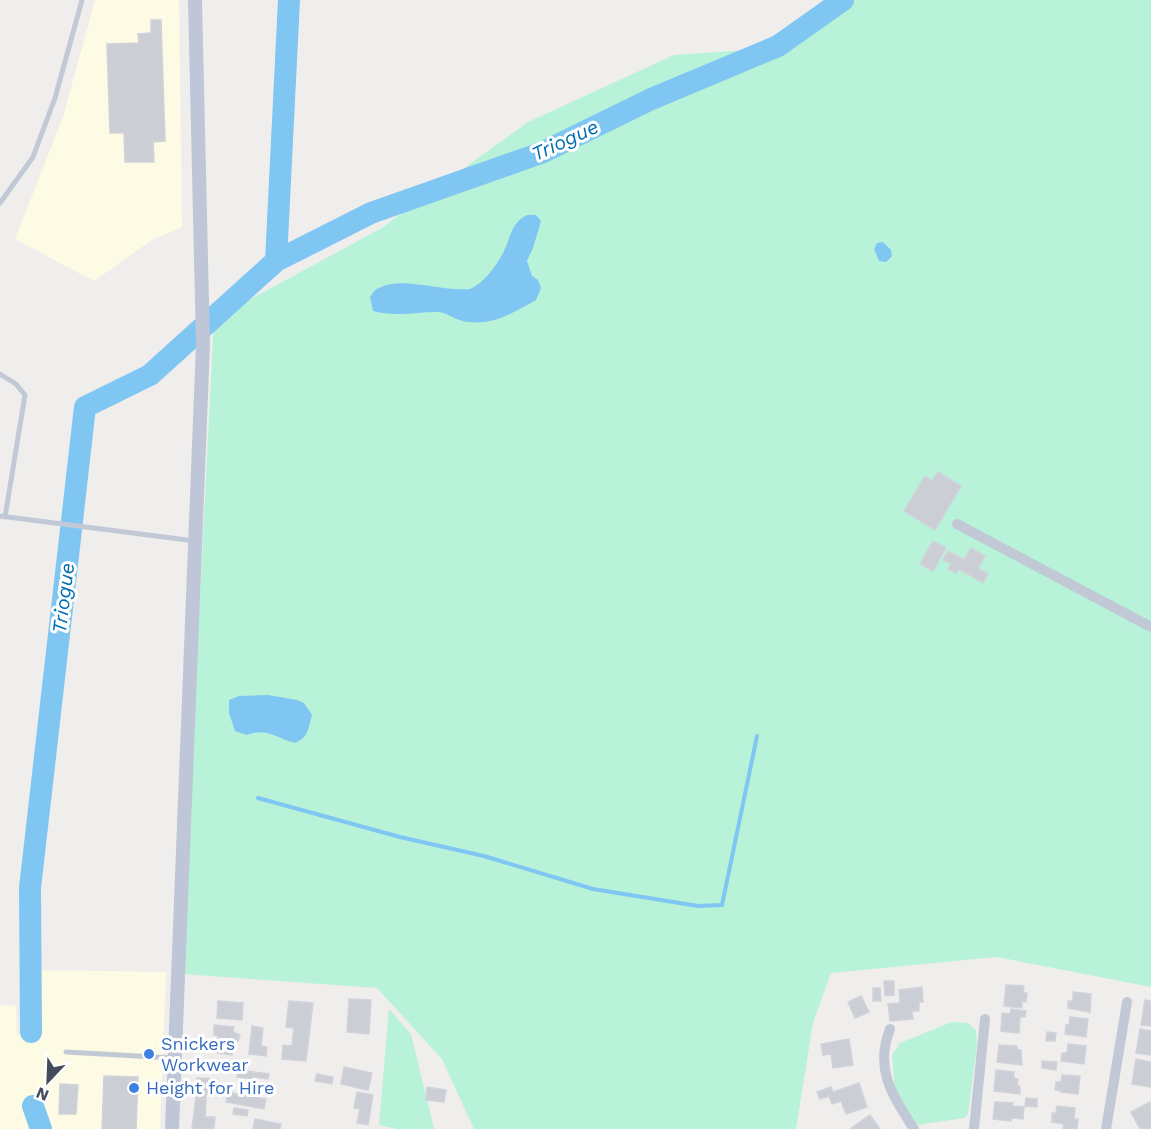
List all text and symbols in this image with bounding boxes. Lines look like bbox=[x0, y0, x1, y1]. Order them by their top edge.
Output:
water label: Triogue bbox=[528, 114, 602, 166]
water label: Triogue bbox=[47, 561, 79, 635]
place label: Snickers Workwear bbox=[161, 1033, 249, 1075]
marker: Snickers Workwear bbox=[142, 1047, 156, 1061]
north arrow bbox=[18, 1051, 78, 1111]
place label: Height for Hire bbox=[146, 1077, 274, 1098]
marker: Height for Hire bbox=[127, 1081, 141, 1095]
text: N bbox=[33, 1083, 52, 1105]

